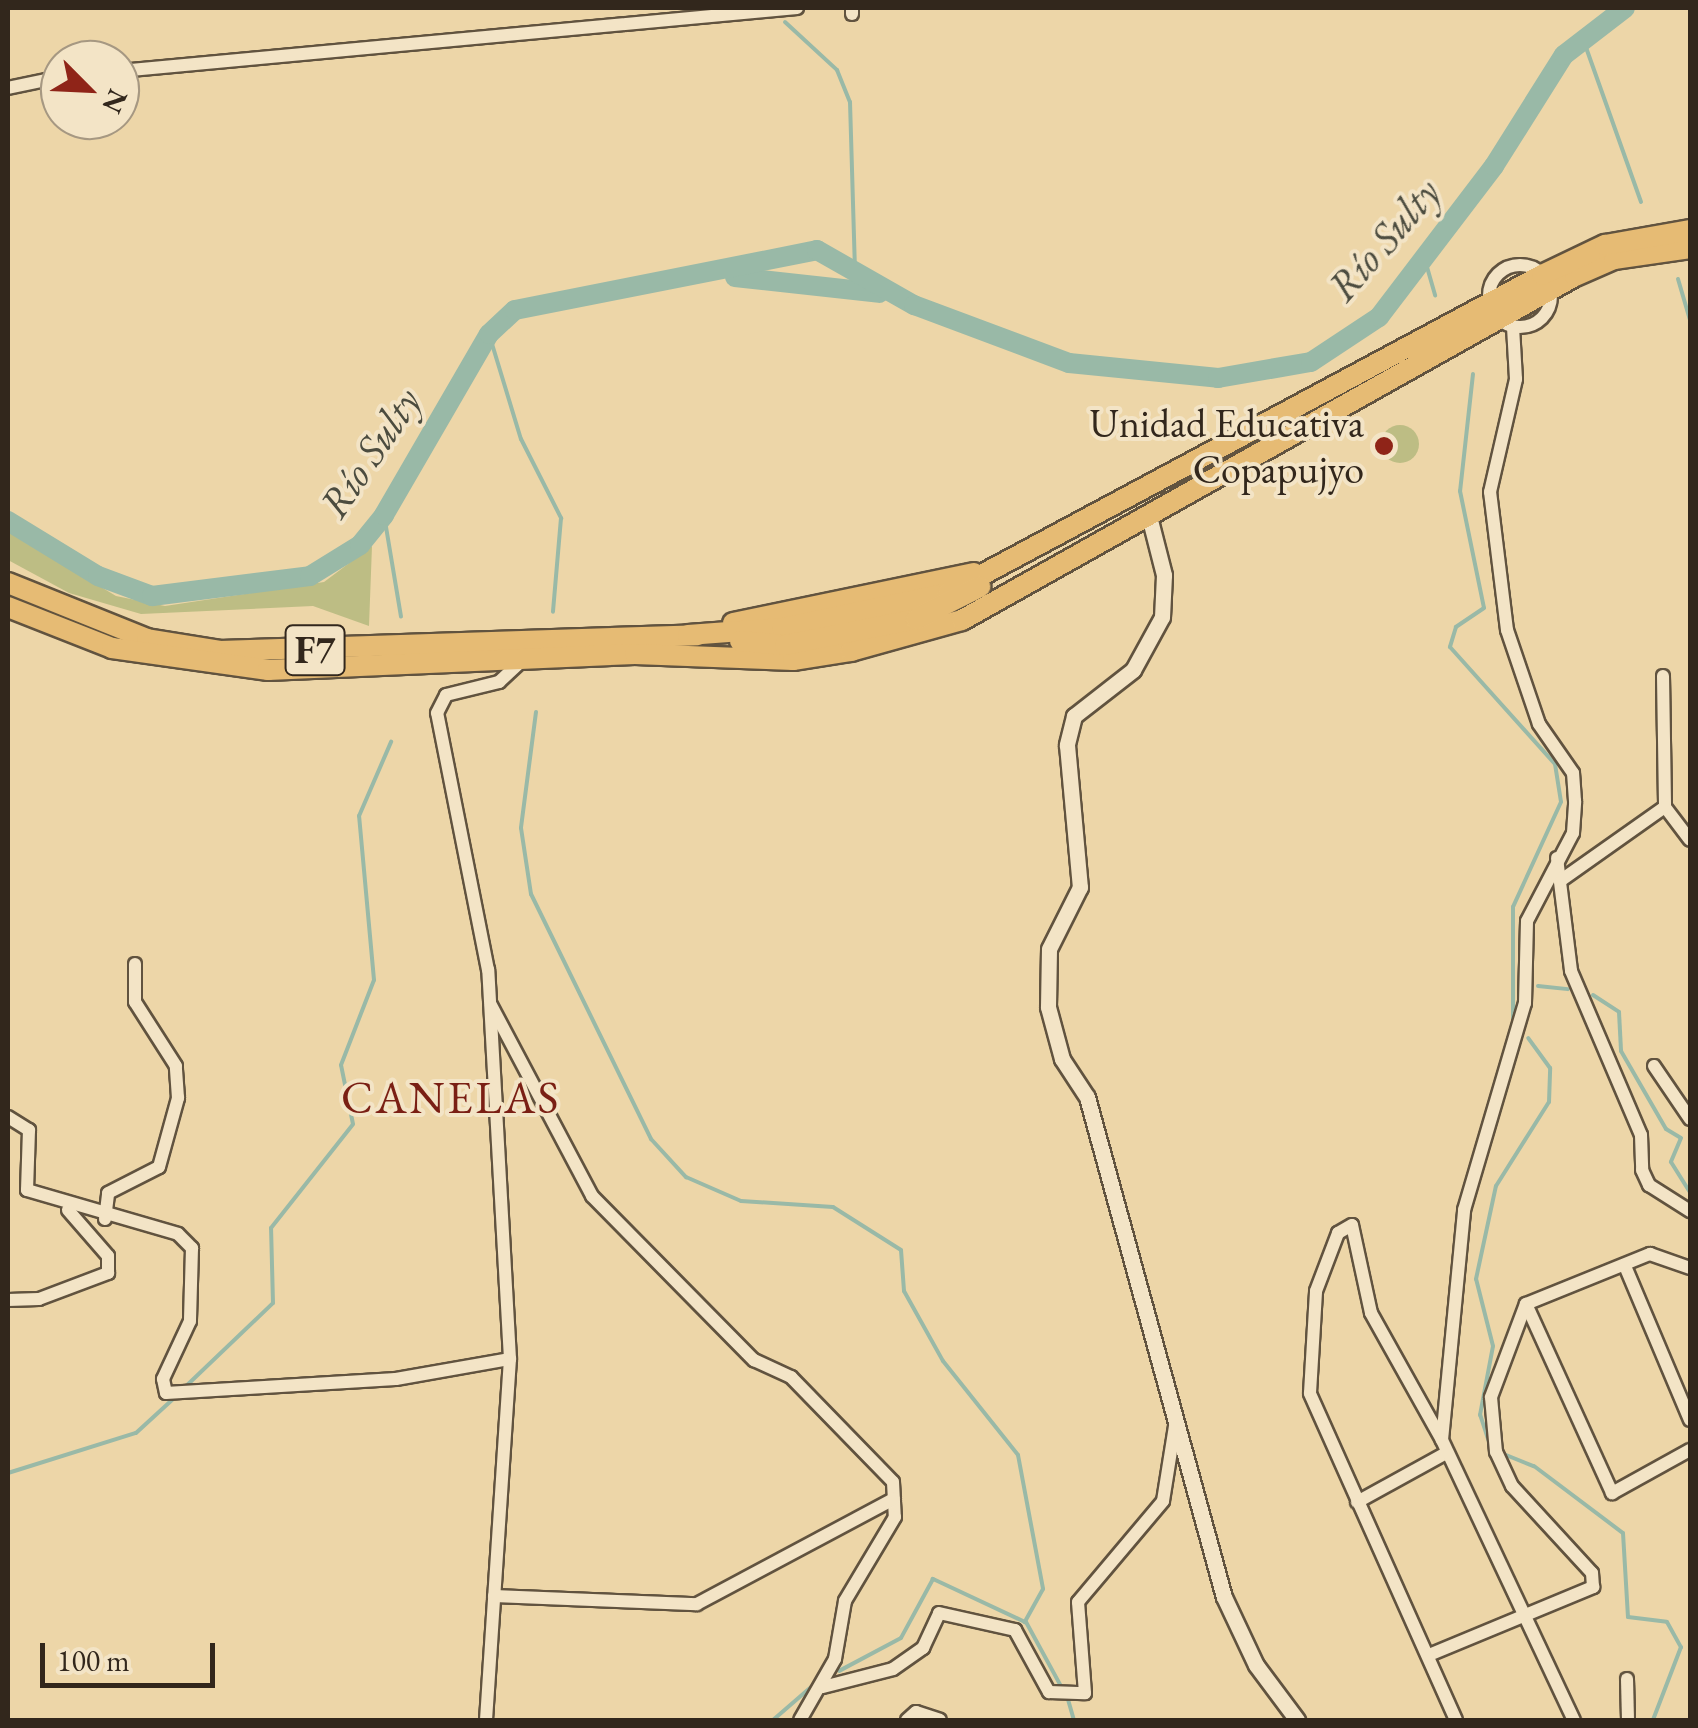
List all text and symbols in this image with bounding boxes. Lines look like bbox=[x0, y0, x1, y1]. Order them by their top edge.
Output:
north arrow bbox=[40, 40, 140, 140]
text: N bbox=[95, 84, 137, 119]
water label: Río Sulty bbox=[1317, 168, 1451, 312]
water label: Río Sulty bbox=[308, 378, 432, 528]
place label: Unidad Educativa Copapujyo bbox=[1089, 399, 1364, 493]
marker: Unidad Educativa Copapujyo bbox=[1373, 435, 1395, 457]
road number: F7 bbox=[282, 617, 348, 683]
district label: CANELAS bbox=[341, 1071, 561, 1125]
scale bar bbox=[45, 1623, 220, 1685]
text: 100 m bbox=[57, 1641, 130, 1680]

